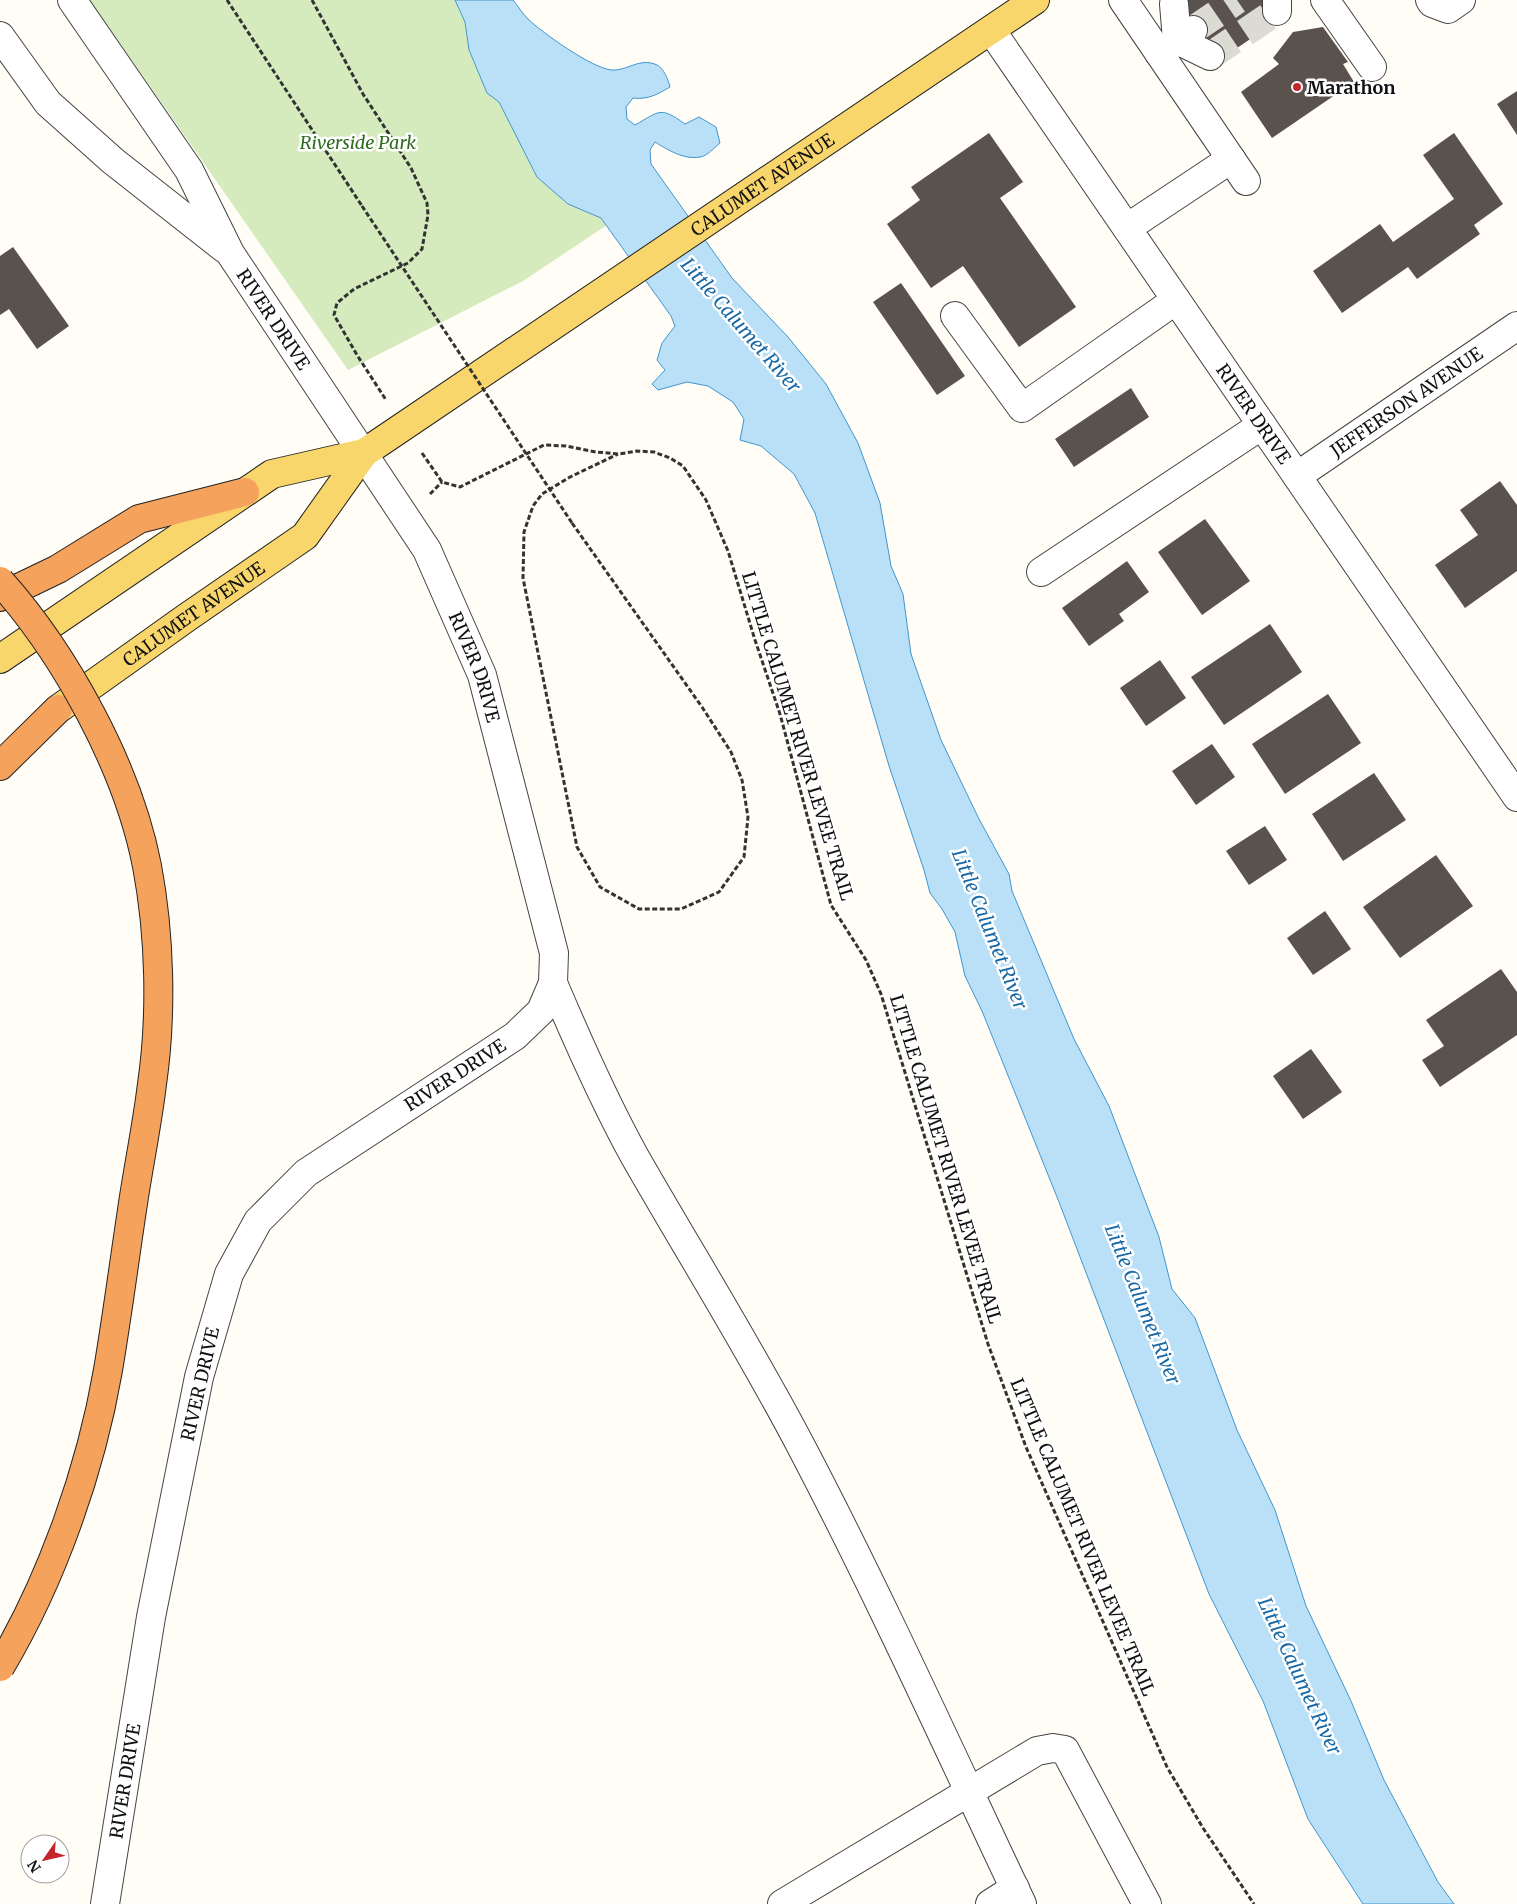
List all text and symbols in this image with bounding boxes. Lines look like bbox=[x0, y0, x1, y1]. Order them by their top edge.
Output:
place label: Marathon bbox=[1307, 76, 1396, 99]
marker: Marathon bbox=[1291, 81, 1303, 93]
street label: CALUMET AVENUE bbox=[686, 127, 839, 241]
park label: Riverside Park bbox=[300, 131, 416, 154]
water label: Little Calumet River bbox=[676, 253, 806, 398]
street label: RIVER DRIVE bbox=[232, 264, 316, 374]
street label: JEFFERSON AVENUE bbox=[1325, 341, 1487, 462]
street label: RIVER DRIVE bbox=[1212, 359, 1297, 468]
street label: CALUMET AVENUE bbox=[118, 556, 269, 671]
street label: LITTLE CALUMET RIVER LEVEE TRAIL bbox=[737, 569, 859, 903]
street label: RIVER DRIVE bbox=[444, 608, 505, 725]
water label: Little Calumet River bbox=[947, 845, 1033, 1013]
street label: LITTLE CALUMET RIVER LEVEE TRAIL bbox=[885, 992, 1007, 1326]
street label: RIVER DRIVE bbox=[400, 1033, 510, 1116]
water label: Little Calumet River bbox=[1100, 1220, 1186, 1388]
street label: RIVER DRIVE bbox=[176, 1324, 224, 1443]
street label: LITTLE CALUMET RIVER LEVEE TRAIL bbox=[1005, 1375, 1161, 1699]
water label: Little Calumet River bbox=[1253, 1594, 1347, 1759]
street label: RIVER DRIVE bbox=[105, 1721, 146, 1840]
north arrow bbox=[20, 1834, 70, 1884]
text: N bbox=[24, 1857, 45, 1876]

